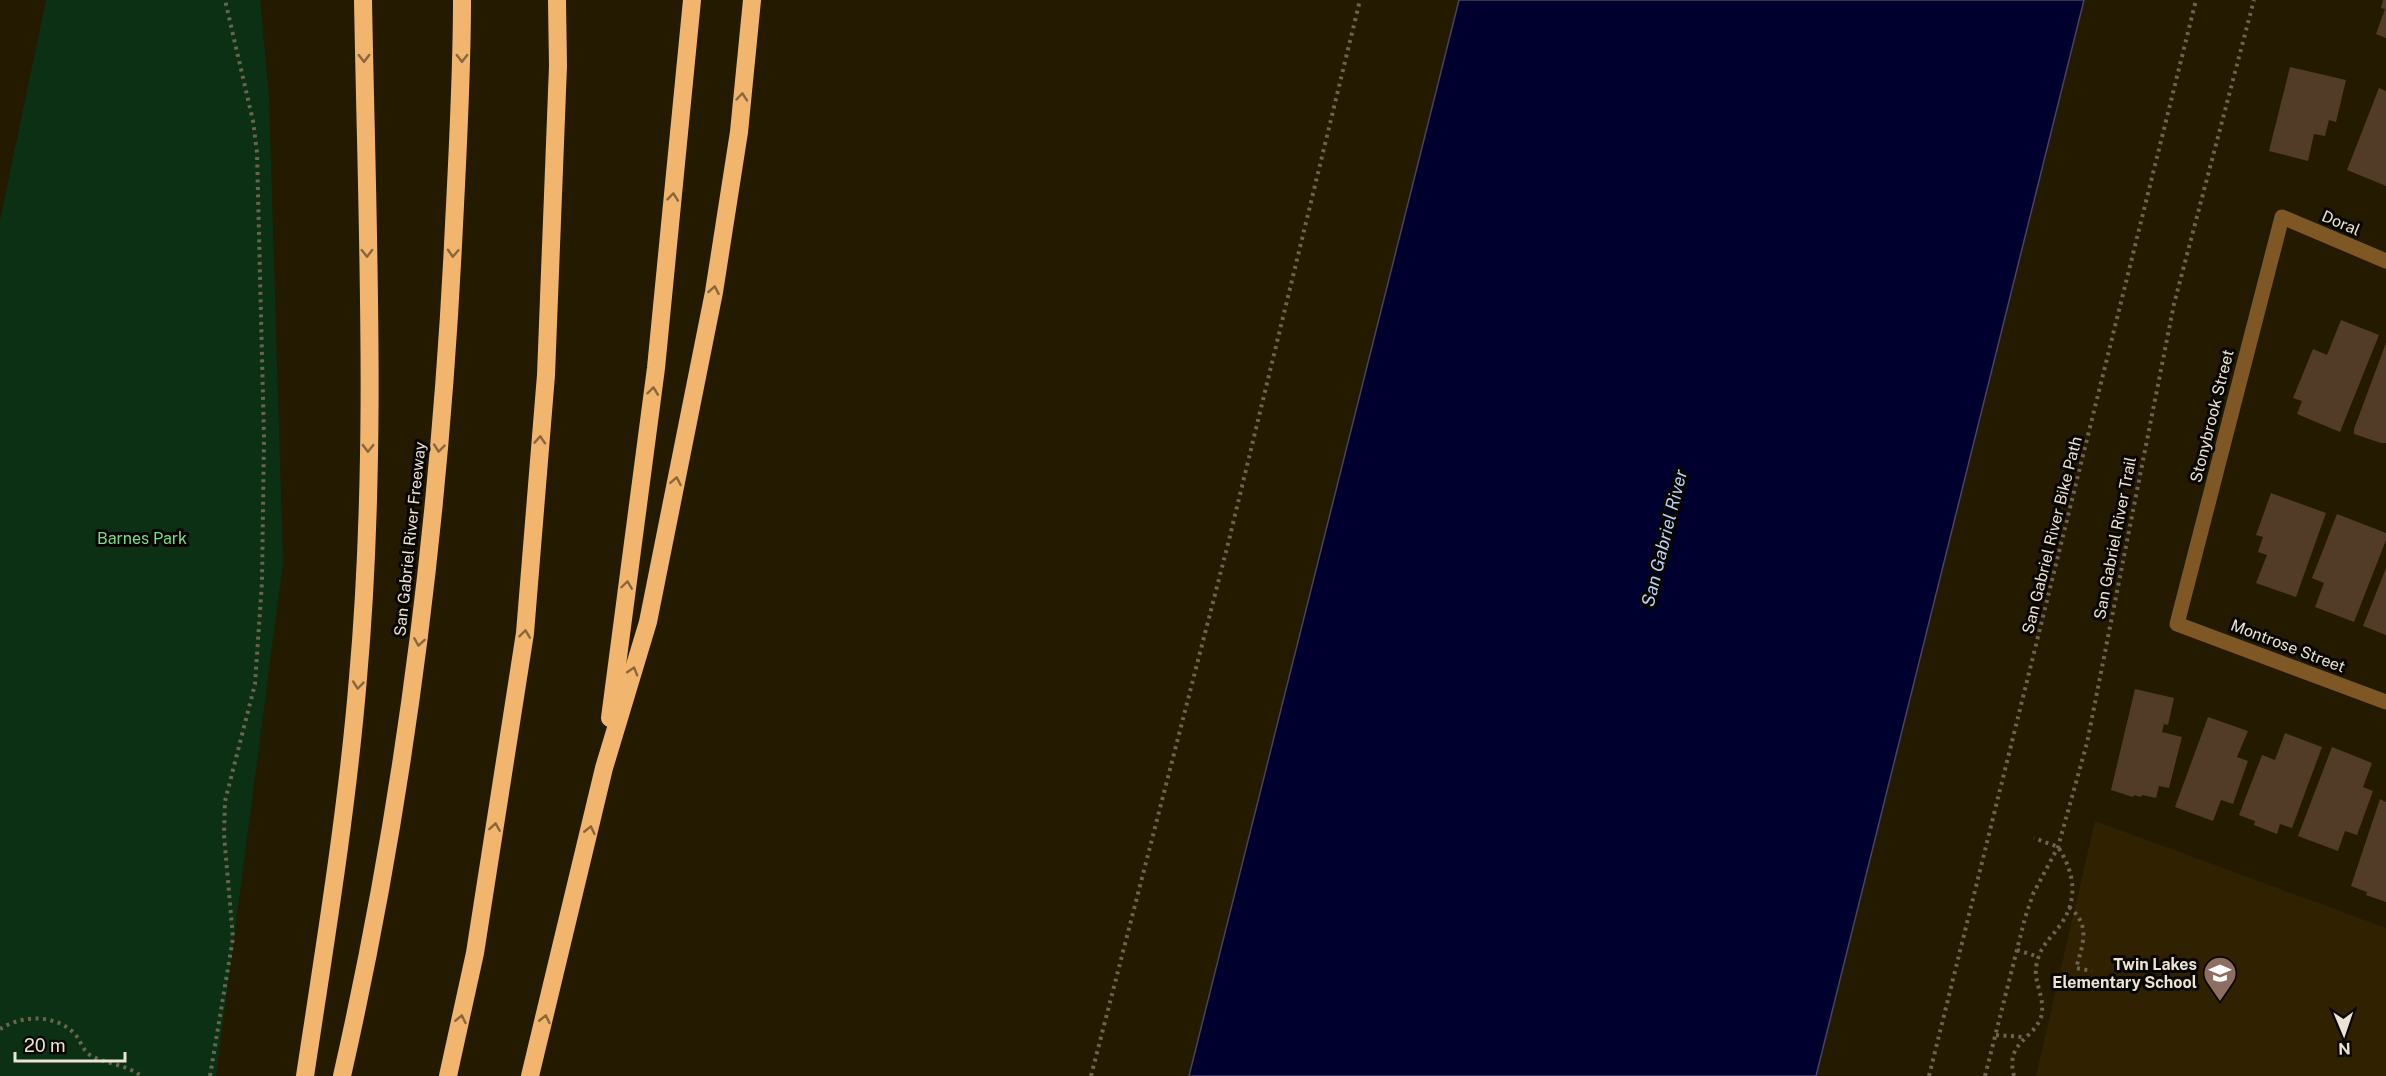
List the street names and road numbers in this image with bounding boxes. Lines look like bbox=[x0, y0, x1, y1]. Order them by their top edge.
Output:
street label: Doral bbox=[2319, 206, 2363, 240]
street label: Stonybrook Street bbox=[2186, 348, 2238, 484]
street label: San Gabriel River Bike Path bbox=[2018, 434, 2086, 636]
street label: San Gabriel River Freeway bbox=[390, 440, 430, 637]
street label: San Gabriel River Trail bbox=[2090, 455, 2140, 621]
street label: Montrose Street bbox=[2228, 615, 2348, 677]

